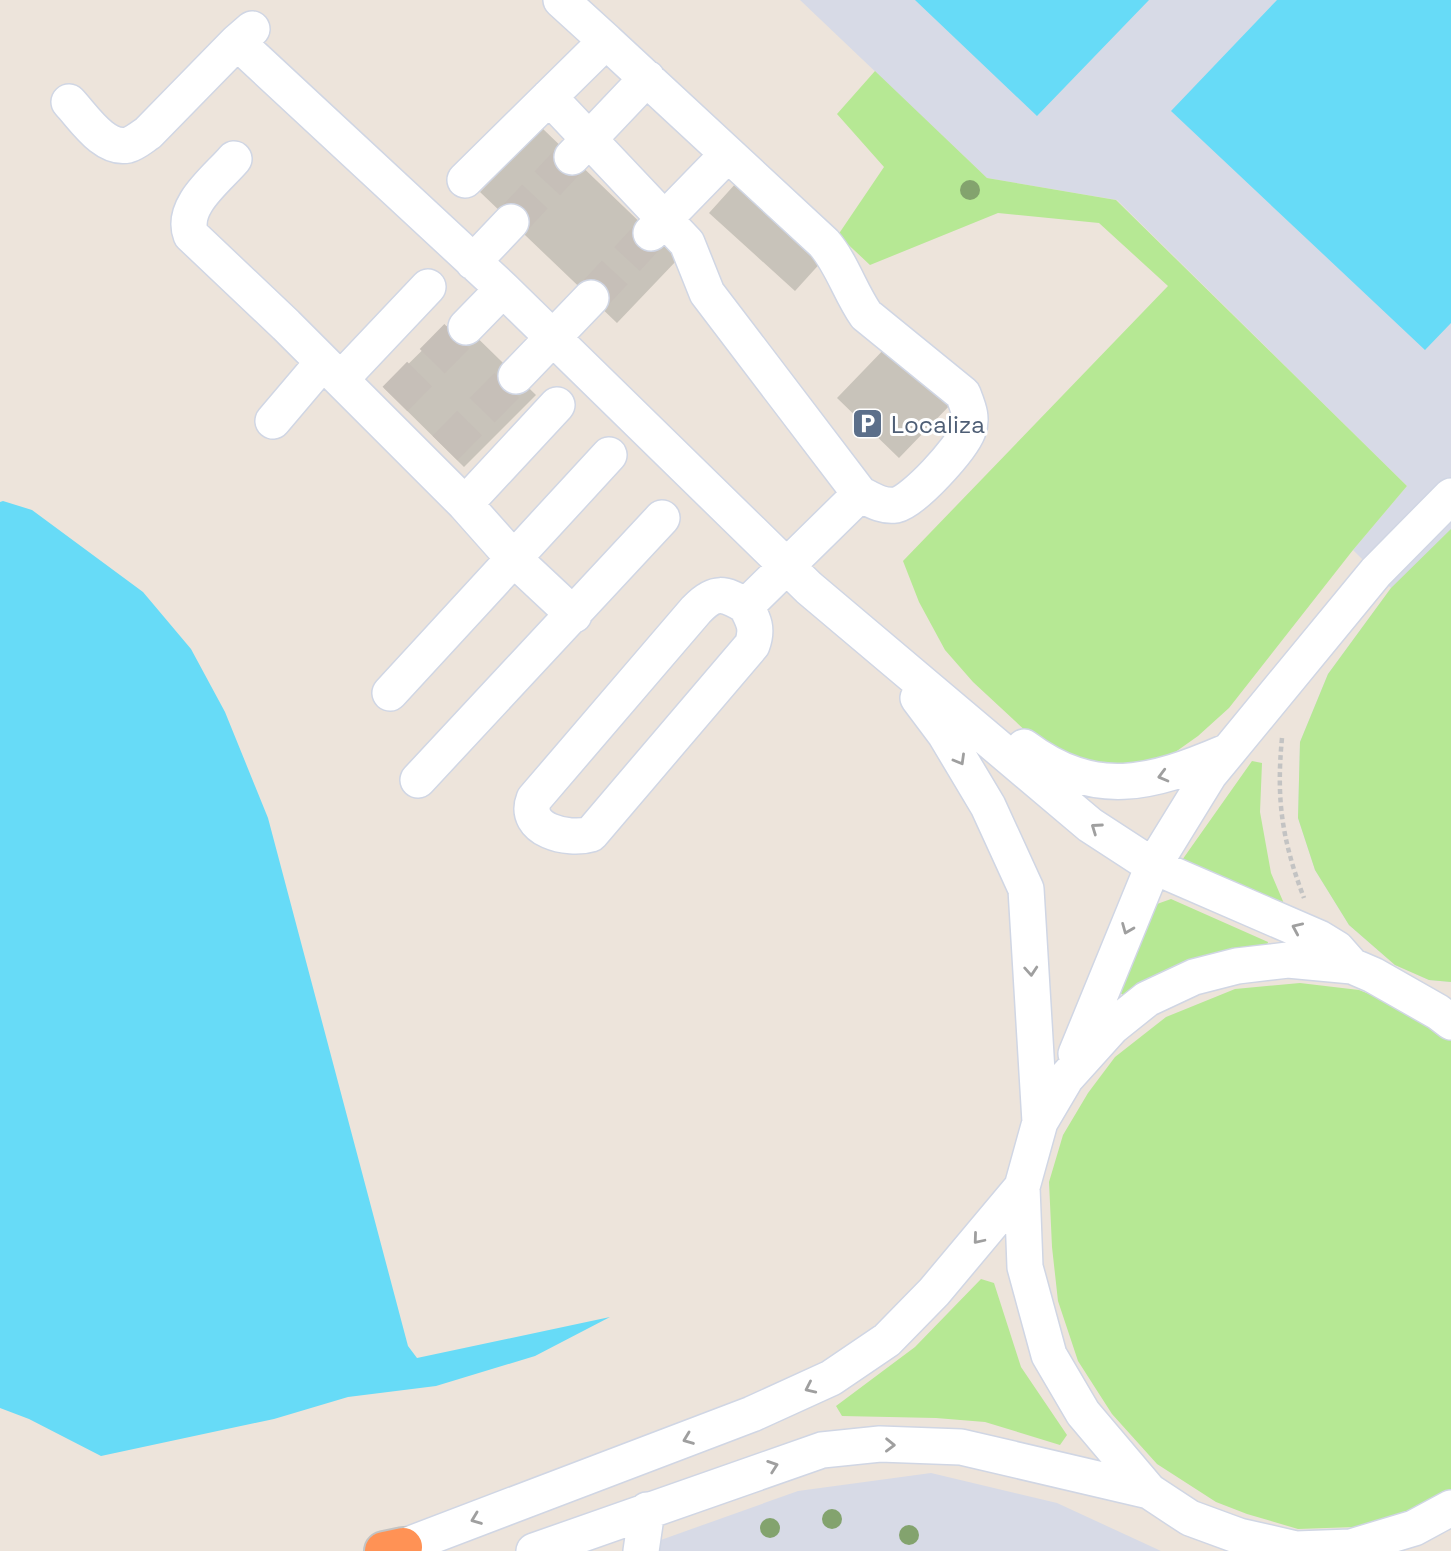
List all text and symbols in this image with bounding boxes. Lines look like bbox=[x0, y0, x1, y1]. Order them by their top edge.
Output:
parking icon: Localiza bbox=[851, 407, 885, 441]
place label: Localiza bbox=[891, 409, 985, 440]
one-way arrow bbox=[952, 752, 965, 765]
one-way arrow bbox=[1157, 768, 1169, 783]
one-way arrow bbox=[1091, 824, 1104, 836]
one-way arrow bbox=[1121, 922, 1135, 934]
one-way arrow bbox=[1292, 922, 1304, 936]
one-way arrow bbox=[1023, 966, 1038, 977]
one-way arrow bbox=[974, 1231, 986, 1244]
one-way arrow bbox=[805, 1380, 817, 1394]
one-way arrow bbox=[683, 1430, 695, 1444]
one-way arrow bbox=[885, 1437, 896, 1452]
one-way arrow bbox=[767, 1460, 779, 1474]
one-way arrow bbox=[470, 1511, 482, 1525]

